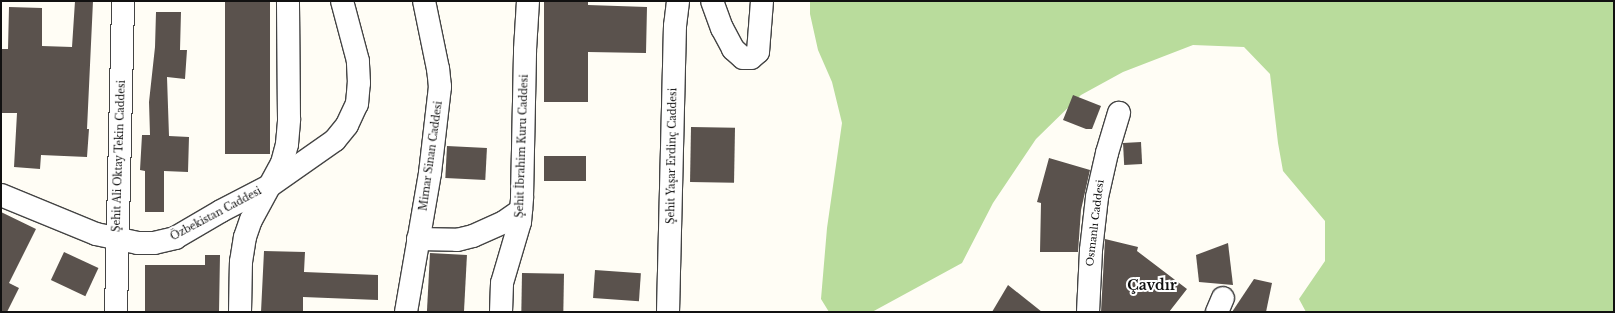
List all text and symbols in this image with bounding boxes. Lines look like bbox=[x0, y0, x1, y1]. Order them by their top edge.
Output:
street label: Şehit İbrahim Kuru Caddesi bbox=[514, 74, 530, 218]
street label: Şehit Ali Oktay Tekin Caddesi bbox=[110, 79, 128, 233]
street label: Şehit Yaşar Erdinç Caddesi bbox=[665, 88, 679, 224]
street label: Mimar Sinan Caddesi bbox=[417, 100, 445, 212]
street label: Osmanlı Caddesi bbox=[1084, 179, 1106, 267]
street label: Özbekistan Caddesi bbox=[169, 185, 263, 243]
district label: Çavdır bbox=[1127, 277, 1177, 293]

